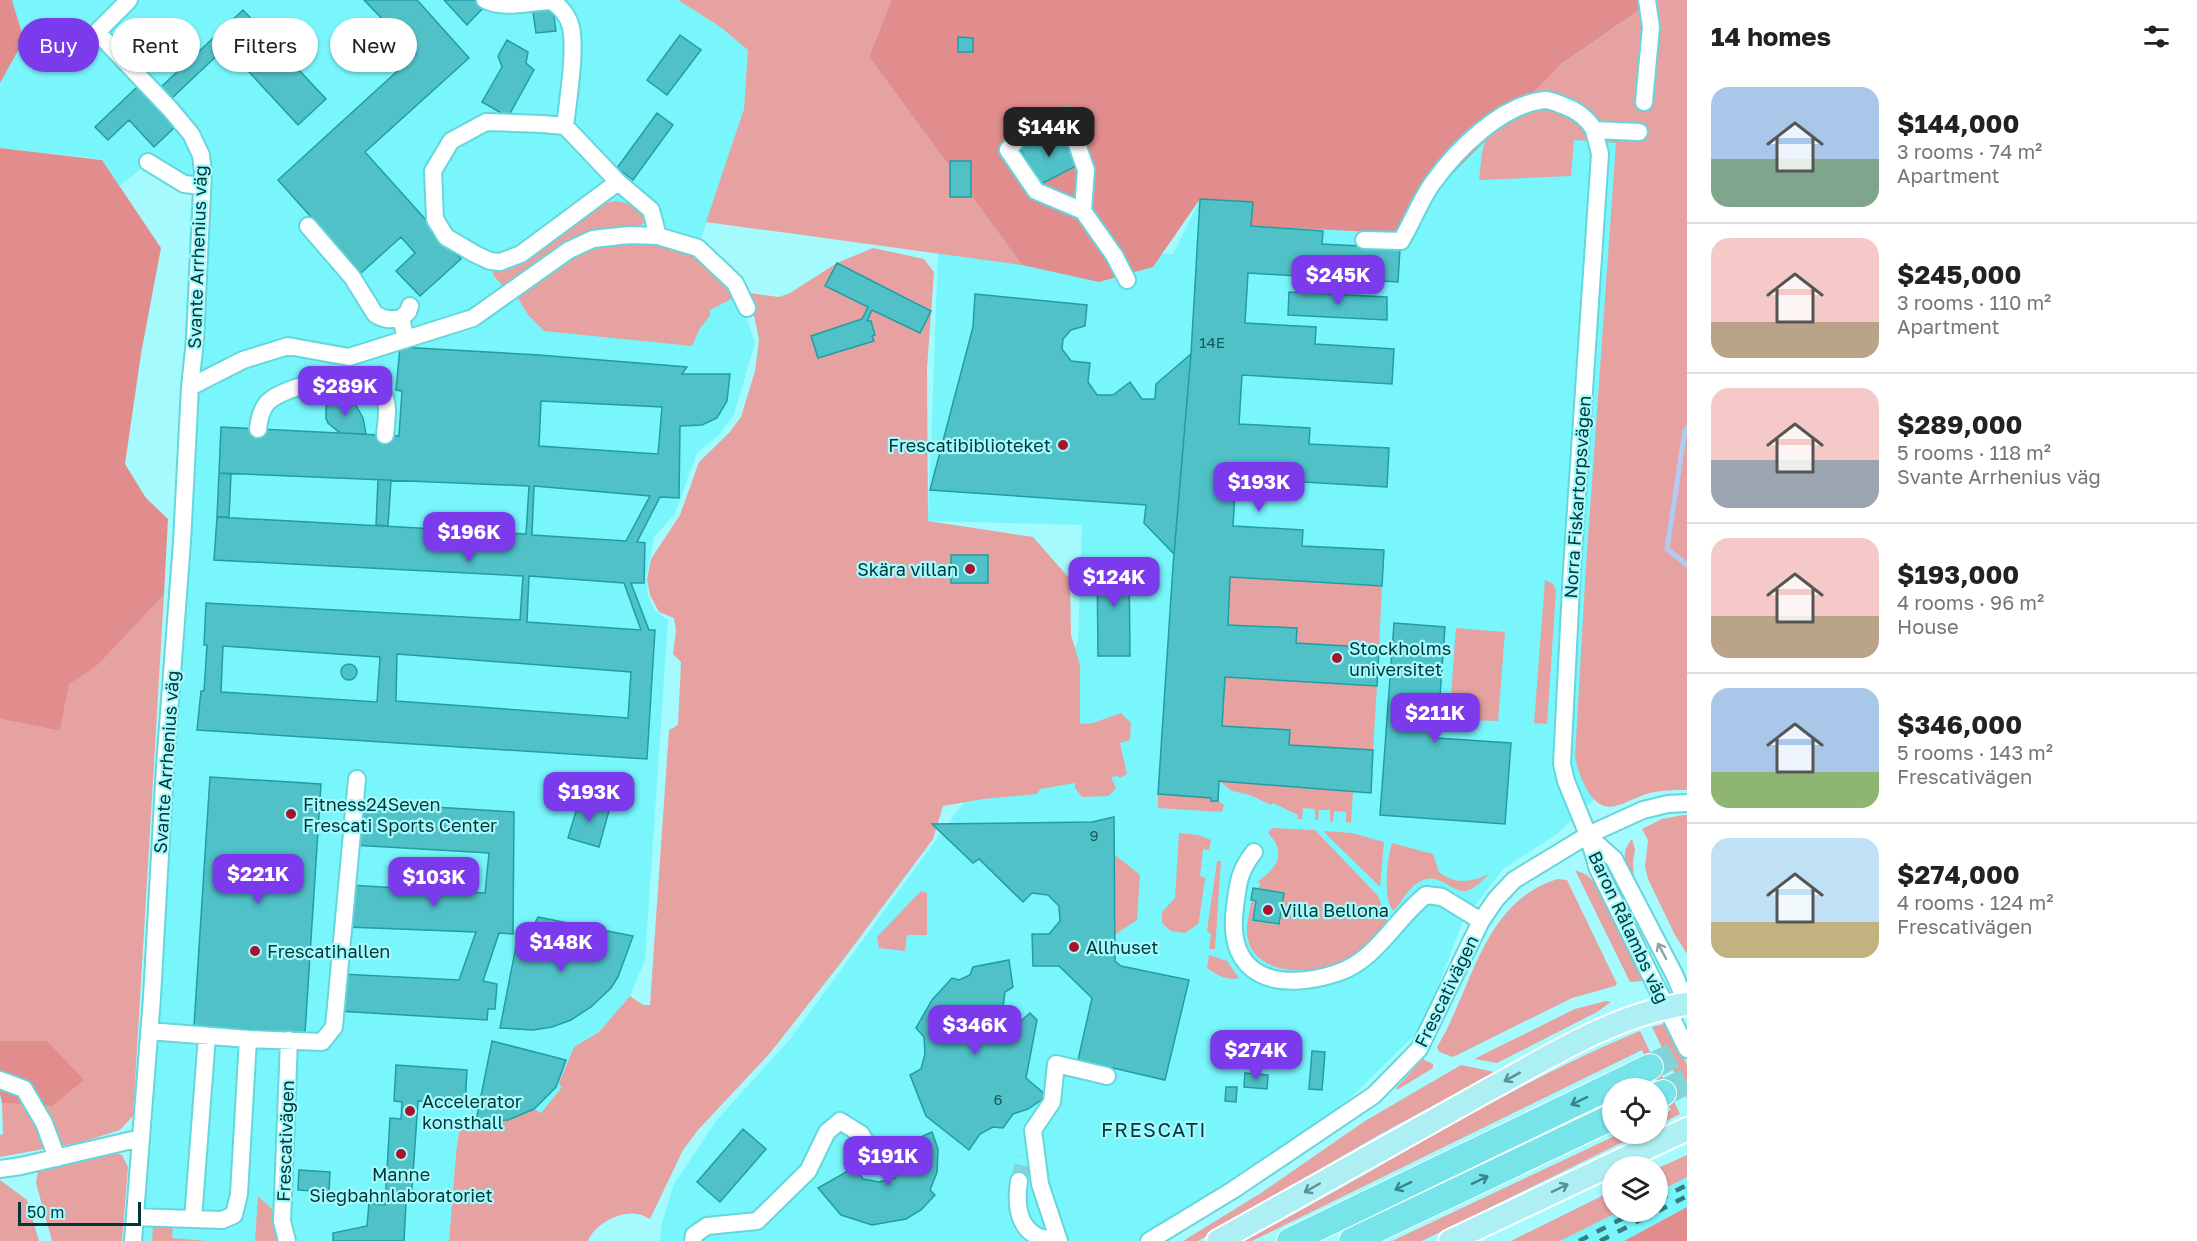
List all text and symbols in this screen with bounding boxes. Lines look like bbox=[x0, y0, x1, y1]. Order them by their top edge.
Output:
chip: Buy bbox=[18, 18, 99, 72]
chip: Rent bbox=[111, 18, 200, 72]
chip: Filters bbox=[212, 18, 318, 72]
chip: New bbox=[330, 18, 417, 72]
icon: filters bbox=[2140, 20, 2173, 53]
text: 14 homes bbox=[1711, 21, 1831, 52]
pin: $144K bbox=[1007, 107, 1091, 158]
text: $144,000 bbox=[1897, 108, 2019, 139]
icon: home bbox=[1759, 111, 1831, 183]
text: $144K bbox=[1017, 114, 1081, 138]
text: 3 rooms · 74 m² bbox=[1897, 139, 2042, 163]
text: Apartment bbox=[1897, 163, 2000, 187]
street label: Svante Arrhenius väg bbox=[183, 165, 211, 349]
pin: $245K bbox=[1296, 255, 1380, 306]
text: $245,000 bbox=[1897, 259, 2021, 290]
text: $245K bbox=[1306, 262, 1370, 286]
icon: home bbox=[1759, 262, 1831, 334]
text: 3 rooms · 110 m² bbox=[1897, 290, 2051, 314]
text: Apartment bbox=[1897, 314, 2000, 338]
house number: 14E bbox=[1199, 333, 1225, 351]
pin: $289K bbox=[303, 366, 387, 417]
text: $289K bbox=[312, 373, 378, 397]
street label: Norra Fiskartorpsvägen bbox=[1559, 395, 1595, 599]
text: $289,000 bbox=[1897, 409, 2022, 440]
icon: home bbox=[1759, 412, 1831, 484]
place label: Frescatibiblioteket bbox=[888, 434, 1051, 456]
marker: Frescatibiblioteket bbox=[1056, 438, 1070, 452]
text: 5 rooms · 118 m² bbox=[1897, 440, 2051, 464]
pin: $193K bbox=[1217, 462, 1301, 513]
text: Svante Arrhenius väg bbox=[1897, 464, 2101, 488]
text: $193K bbox=[1227, 469, 1291, 493]
pin: $196K bbox=[427, 512, 511, 563]
text: $196K bbox=[437, 519, 501, 543]
pin: $124K bbox=[1072, 557, 1156, 608]
place label: Skära villan bbox=[857, 558, 958, 580]
text: $193,000 bbox=[1897, 559, 2019, 590]
marker: Skära villan bbox=[963, 562, 977, 576]
icon: home bbox=[1759, 562, 1831, 634]
text: $124K bbox=[1083, 564, 1145, 588]
text: 4 rooms · 96 m² bbox=[1897, 590, 2044, 614]
text: House bbox=[1897, 614, 1959, 638]
place label: Stockholms universitet bbox=[1349, 637, 1451, 680]
marker: Stockholms universitet bbox=[1330, 651, 1344, 665]
street label: Svante Arrhenius väg bbox=[149, 670, 183, 854]
pin: $211K bbox=[1393, 693, 1477, 744]
text: $211K bbox=[1405, 700, 1465, 724]
text: $346,000 bbox=[1897, 709, 2022, 740]
icon: home bbox=[1759, 712, 1831, 784]
text: 5 rooms · 143 m² bbox=[1897, 740, 2053, 764]
text: Frescativägen bbox=[1897, 764, 2032, 788]
pin: $193K bbox=[547, 772, 631, 823]
text: $193K bbox=[557, 779, 621, 803]
place label: Fitness24Seven Frescati Sports Center bbox=[303, 793, 497, 836]
marker: Fitness24Seven Frescati Sports Center bbox=[284, 807, 298, 821]
house number: 9 bbox=[1089, 826, 1099, 844]
street label: Baron Rålambs väg bbox=[1584, 847, 1674, 1007]
pin: $221K bbox=[216, 854, 300, 905]
pin: $103K bbox=[392, 857, 476, 908]
text: $274,000 bbox=[1897, 859, 2020, 890]
text: $221K bbox=[227, 861, 289, 885]
icon: home bbox=[1759, 862, 1831, 934]
text: $103K bbox=[402, 864, 466, 888]
text: 4 rooms · 124 m² bbox=[1897, 890, 2054, 914]
place label: Villa Bellona bbox=[1280, 899, 1389, 921]
marker: Villa Bellona bbox=[1261, 903, 1275, 917]
text: Frescativägen bbox=[1897, 914, 2032, 938]
pin: $148K bbox=[519, 922, 603, 973]
text: $148K bbox=[529, 929, 593, 953]
street label: Frescativägen bbox=[1409, 931, 1483, 1051]
place label: Allhuset bbox=[1086, 936, 1158, 958]
place label: Frescatihallen bbox=[267, 940, 390, 962]
marker: Allhuset bbox=[1067, 940, 1081, 954]
one-way arrow bbox=[1656, 943, 1668, 960]
marker: Frescatihallen bbox=[248, 944, 262, 958]
pin: $346K bbox=[933, 1005, 1017, 1056]
text: $346K bbox=[942, 1012, 1008, 1036]
pin: $274K bbox=[1214, 1030, 1298, 1081]
text: $274K bbox=[1224, 1037, 1288, 1061]
one-way arrow bbox=[1504, 1071, 1521, 1083]
map controls bbox=[1602, 1078, 1668, 1222]
button: locate bbox=[1602, 1078, 1668, 1144]
street label: Frescativägen bbox=[272, 1080, 298, 1202]
place label: Accelerator konsthall bbox=[422, 1090, 522, 1133]
house number: 6 bbox=[993, 1090, 1003, 1108]
one-way arrow bbox=[1570, 1096, 1588, 1107]
marker: Accelerator konsthall bbox=[403, 1104, 417, 1118]
district label: FRESCATI bbox=[1101, 1117, 1207, 1141]
pin: $191K bbox=[846, 1136, 930, 1187]
text: $191K bbox=[857, 1143, 919, 1167]
marker: Manne Siegbahnlaboratoriet bbox=[394, 1147, 408, 1161]
button: layers bbox=[1602, 1156, 1668, 1222]
place label: Manne Siegbahnlaboratoriet bbox=[309, 1163, 493, 1206]
one-way arrow bbox=[1471, 1173, 1489, 1185]
one-way arrow bbox=[1394, 1180, 1412, 1192]
one-way arrow bbox=[1304, 1182, 1321, 1194]
one-way arrow bbox=[1551, 1182, 1569, 1194]
scale bar bbox=[18, 1199, 141, 1226]
text: 50 m bbox=[27, 1202, 64, 1222]

